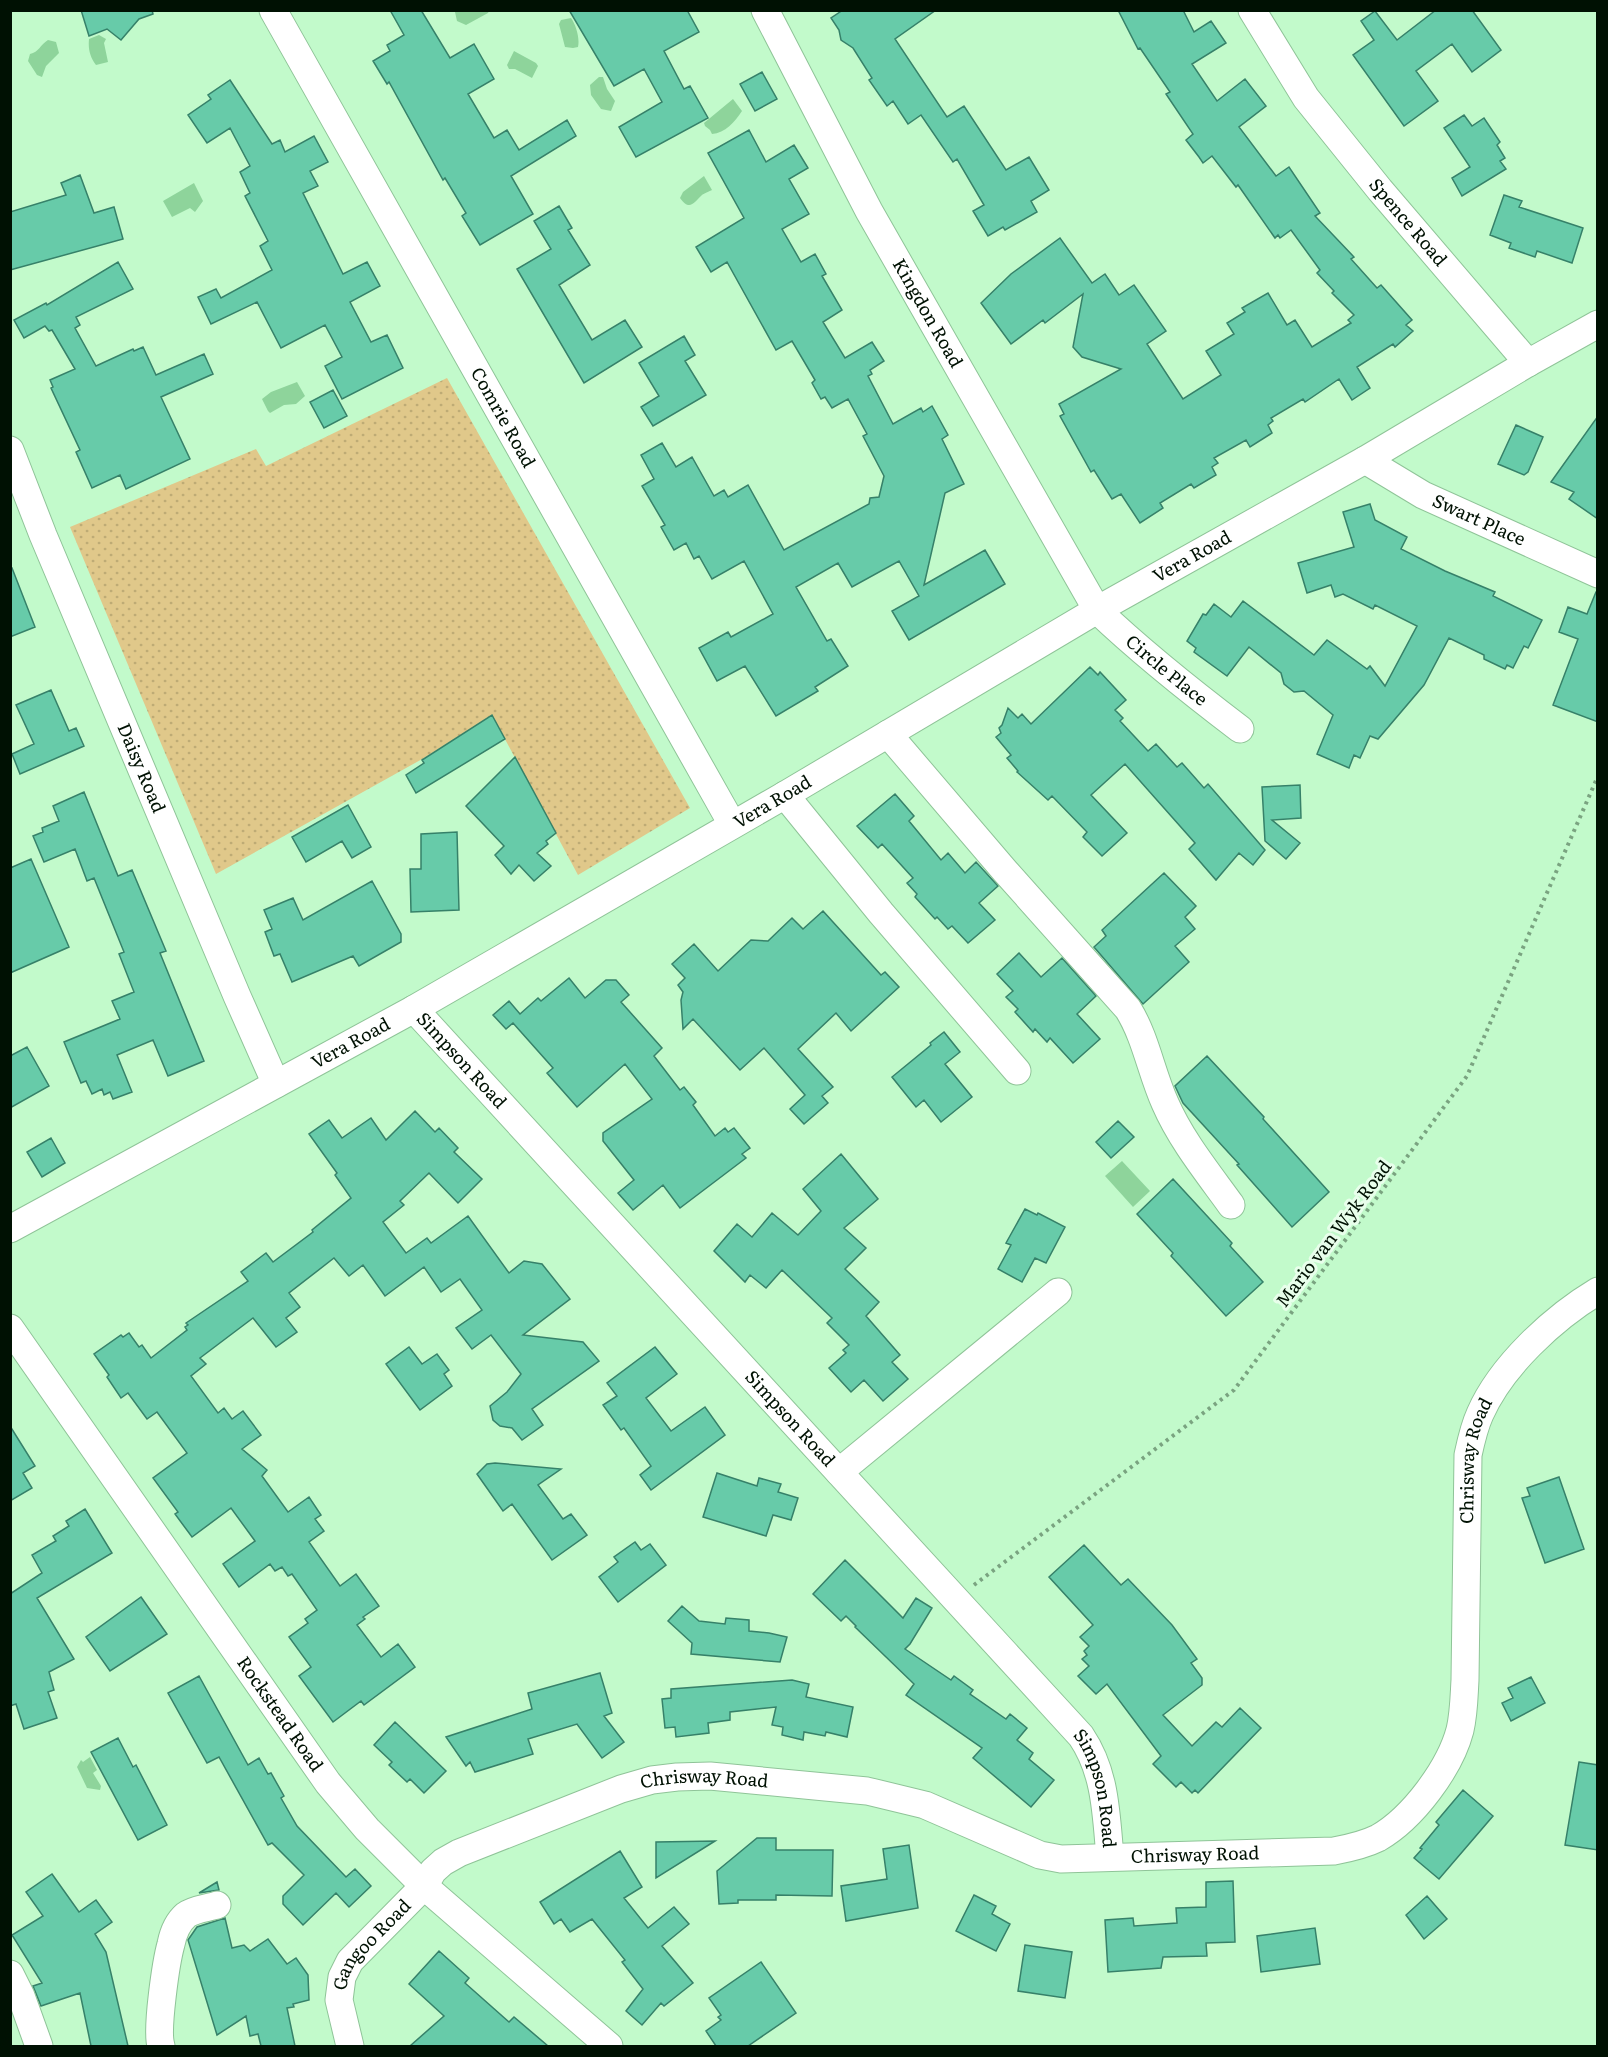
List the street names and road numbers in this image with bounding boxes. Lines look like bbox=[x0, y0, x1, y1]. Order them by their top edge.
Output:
street label: Spence Road bbox=[1363, 172, 1454, 271]
street label: Kingdon Road bbox=[887, 253, 971, 372]
street label: Comrie Road bbox=[465, 362, 543, 472]
street label: Swart Place bbox=[1429, 486, 1530, 552]
street label: Vera Road bbox=[1147, 523, 1236, 588]
street label: Circle Place bbox=[1120, 627, 1214, 711]
street label: Daisy Road bbox=[112, 718, 173, 817]
street label: Vera Road bbox=[728, 767, 816, 834]
street label: Simpson Road bbox=[411, 1005, 514, 1114]
street label: Vera Road bbox=[306, 1010, 394, 1075]
street label: Mario van Wyk Road bbox=[1268, 1154, 1397, 1312]
street label: Simpson Road bbox=[740, 1363, 842, 1472]
street label: Chrisway Road bbox=[1452, 1392, 1498, 1524]
street label: Rockstead Road bbox=[231, 1650, 331, 1776]
street label: Simpson Road bbox=[1068, 1721, 1124, 1849]
street label: Chrisway Road bbox=[637, 1761, 770, 1795]
street label: Chrisway Road bbox=[1130, 1838, 1260, 1869]
street label: Gangoo Road bbox=[325, 1892, 416, 1991]

